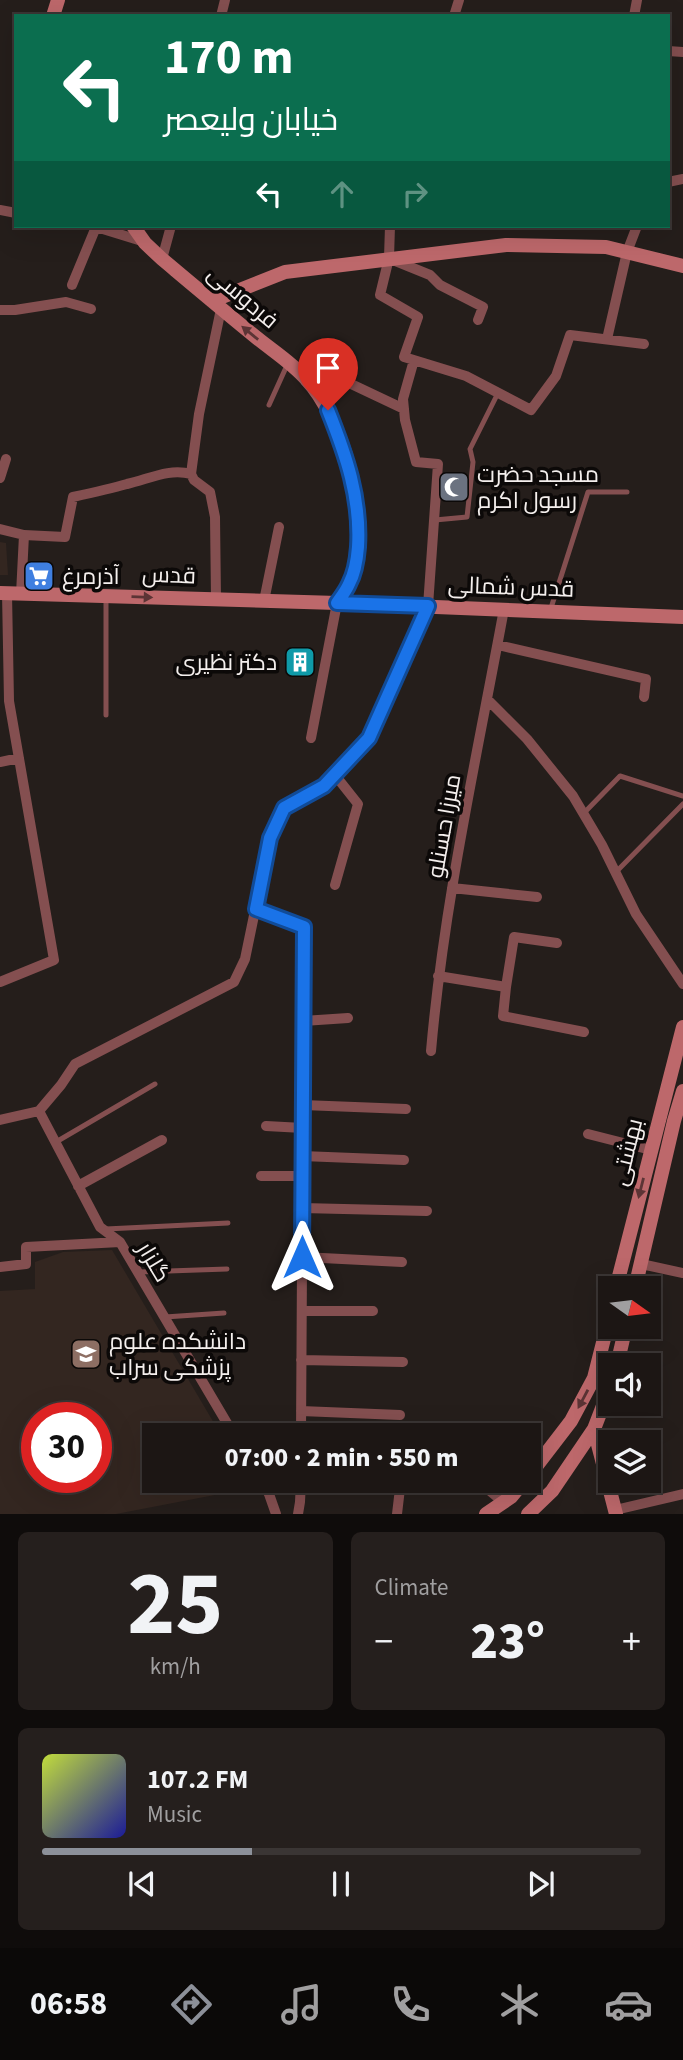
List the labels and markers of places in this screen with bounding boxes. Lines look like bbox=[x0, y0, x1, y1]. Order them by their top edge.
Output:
pin bbox=[298, 338, 358, 410]
place label: مسجد حضرت رسول اکرم bbox=[477, 458, 599, 517]
mosque icon: مسجد حضرت رسول اکرم bbox=[437, 470, 471, 504]
supermarket icon: آذرمرغ bbox=[22, 559, 56, 593]
place label: آذرمرغ bbox=[62, 560, 120, 593]
building icon: دکتر نظیری bbox=[283, 645, 317, 679]
place label: دکتر نظیری bbox=[176, 646, 277, 679]
place label: دانشکده علوم پزشکی سراب bbox=[109, 1325, 246, 1384]
school or university icon: دانشکده علوم پزشکی سراب bbox=[69, 1337, 103, 1371]

